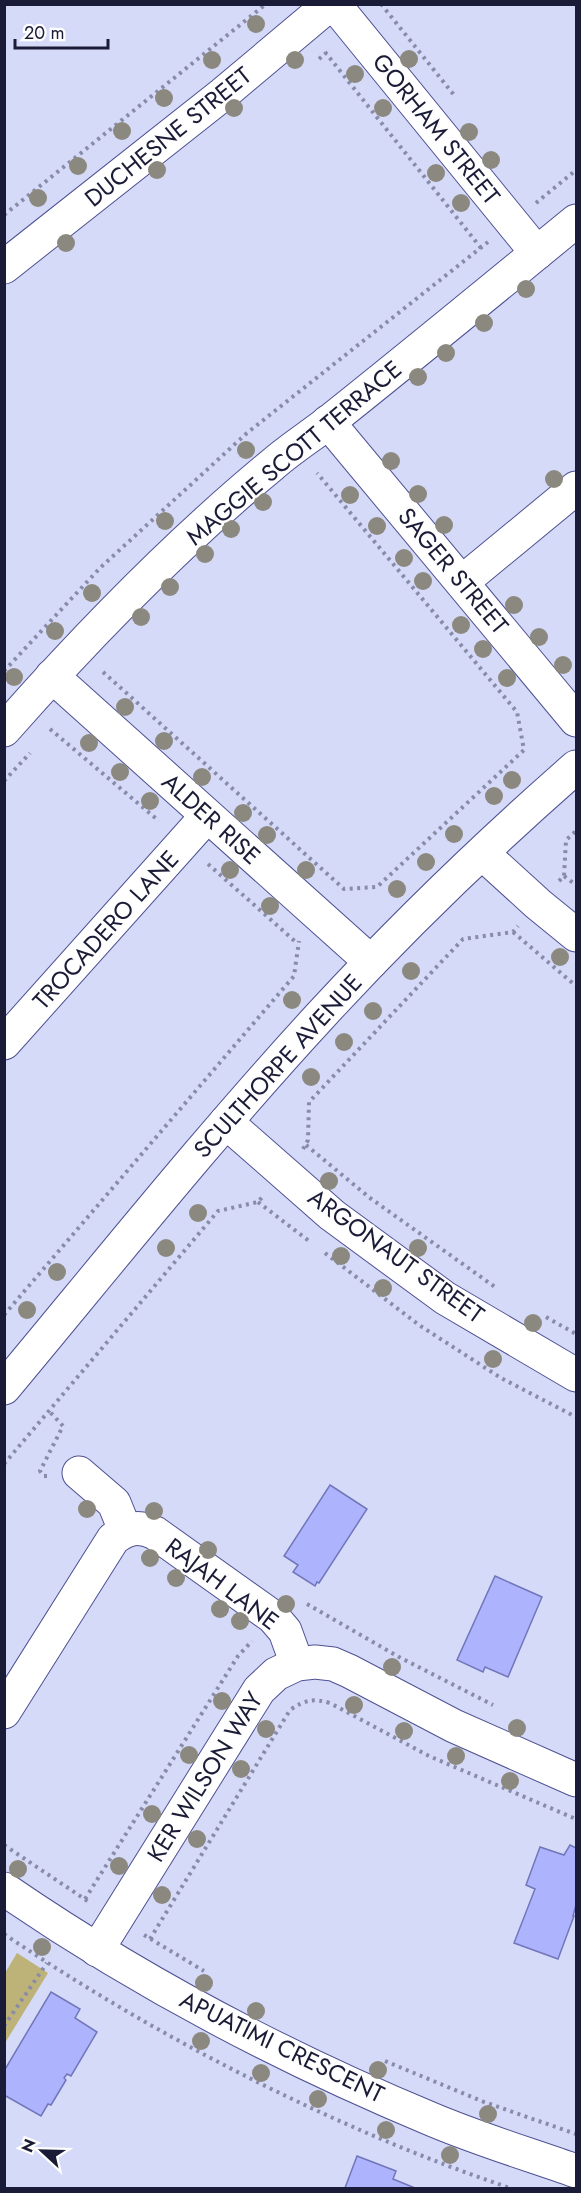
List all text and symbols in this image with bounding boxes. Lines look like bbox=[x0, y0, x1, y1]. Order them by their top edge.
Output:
scale bar bbox=[15, 12, 108, 50]
text: 20 m bbox=[24, 20, 64, 46]
street label: GORHAM STREET bbox=[364, 45, 509, 212]
street label: DUCHESNE STREET bbox=[77, 58, 259, 215]
street label: MAGGIE SCOTT TERRACE bbox=[178, 352, 409, 553]
street label: SAGER STREET bbox=[390, 500, 517, 642]
street label: ALDER RISE bbox=[154, 765, 269, 873]
street label: TROCADERO LANE bbox=[24, 842, 187, 1017]
street label: SCULTHORPE AVENUE bbox=[185, 966, 370, 1166]
street label: ARGONAUT STREET bbox=[301, 1180, 492, 1331]
street label: RAJAH LANE bbox=[158, 1529, 287, 1638]
street label: KER WILSON WAY bbox=[138, 1684, 271, 1869]
street label: APUATIMI CRESCENT bbox=[174, 1982, 390, 2111]
north arrow bbox=[12, 2121, 72, 2181]
text: N bbox=[16, 2135, 42, 2156]

